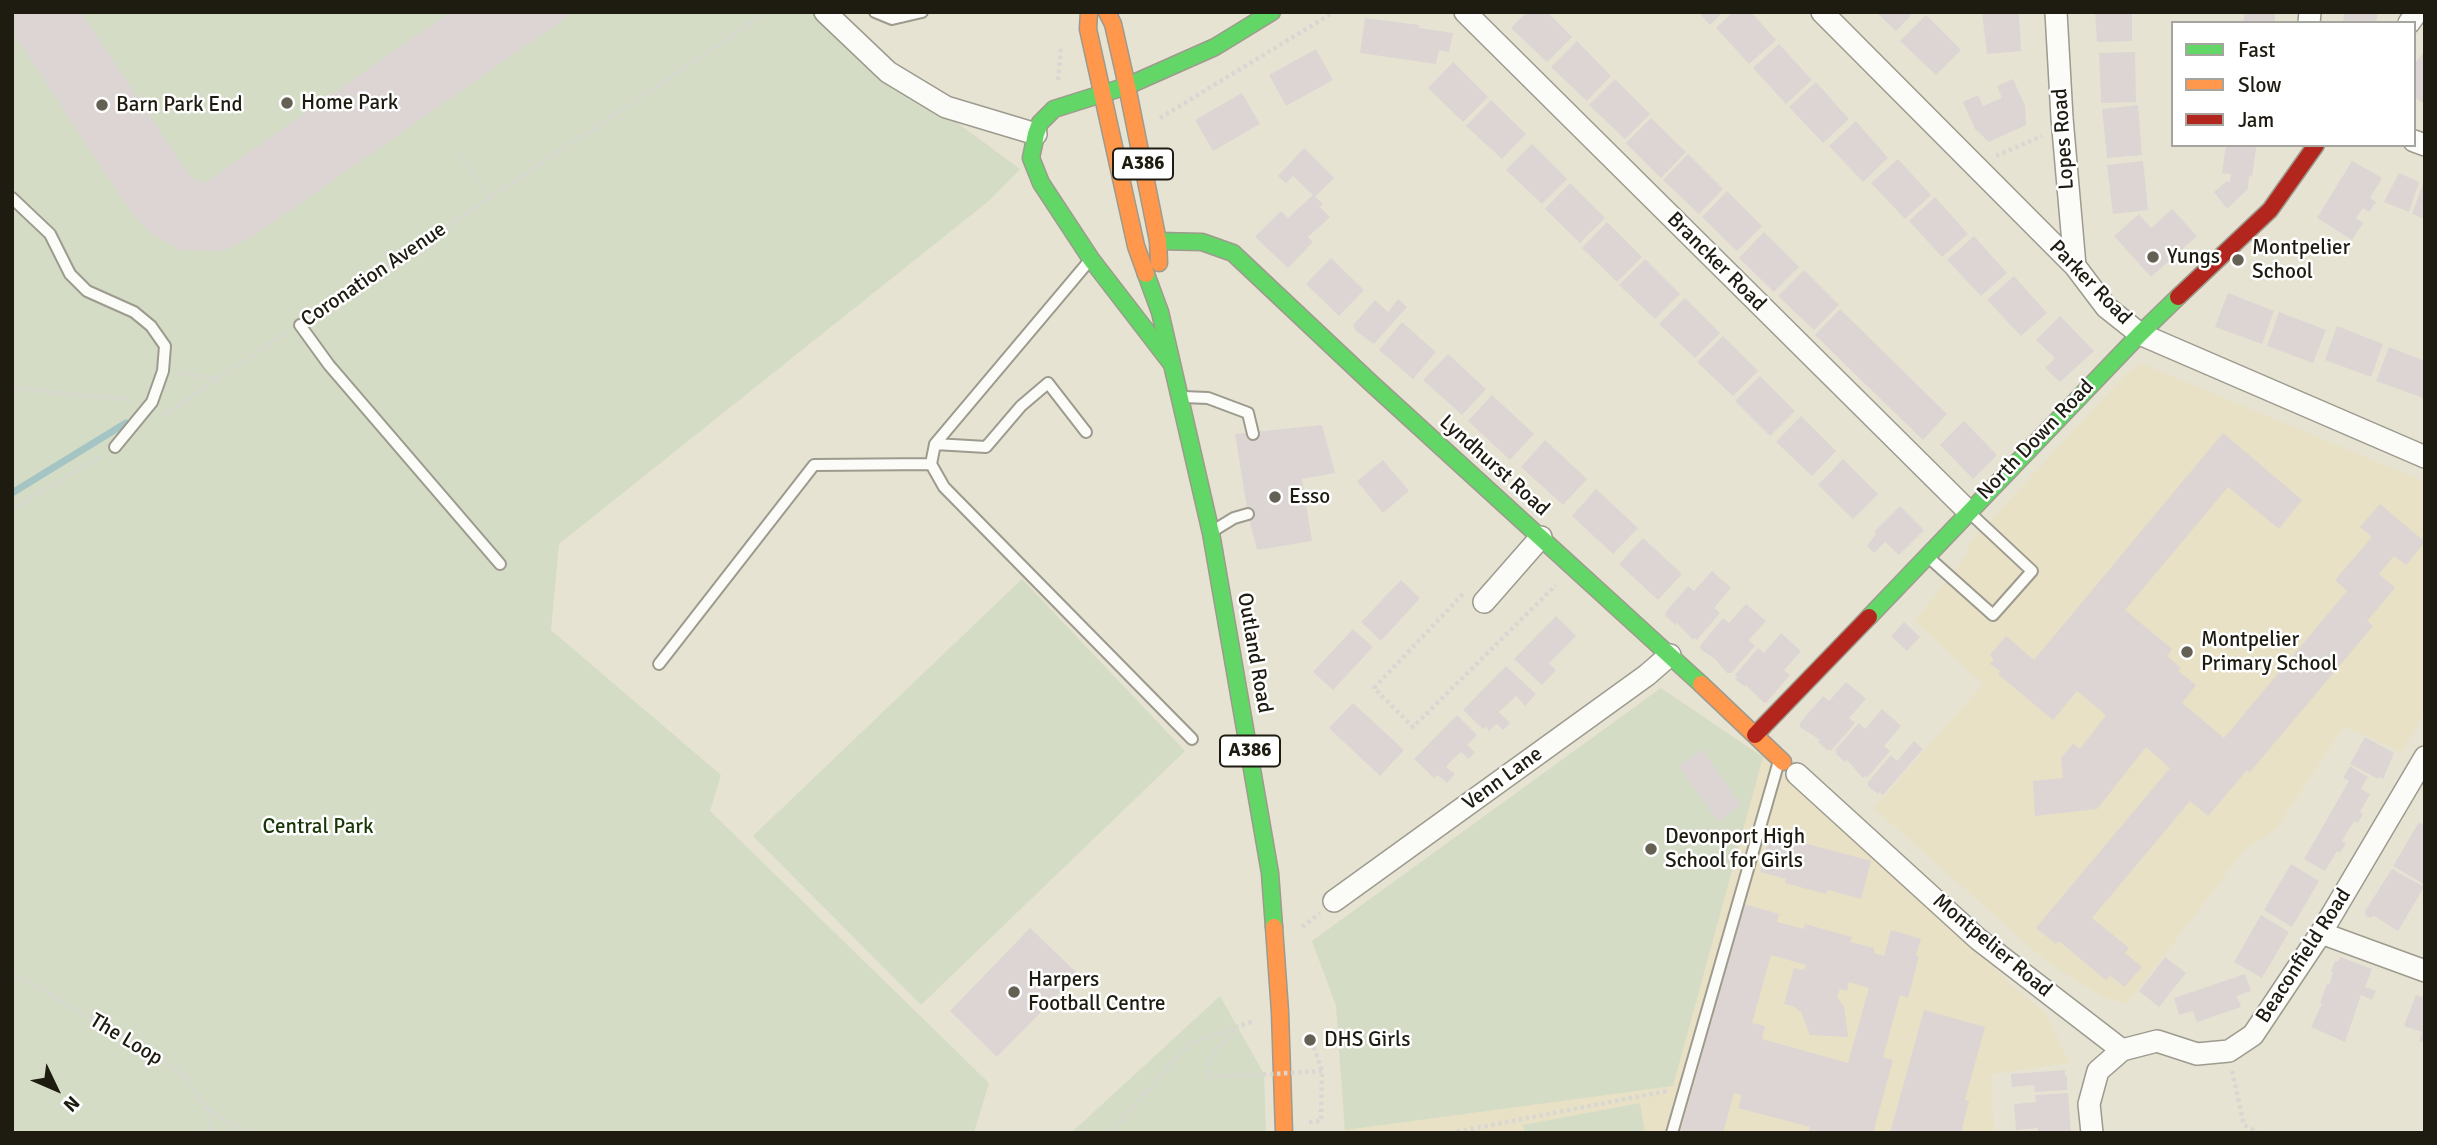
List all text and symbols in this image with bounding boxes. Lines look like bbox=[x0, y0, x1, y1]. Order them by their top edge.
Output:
legend bbox=[2171, 21, 2416, 147]
text: Fast bbox=[2238, 37, 2275, 63]
text: Slow bbox=[2238, 72, 2282, 98]
street label: Lopes Road bbox=[2048, 87, 2080, 191]
place label: Home Park bbox=[301, 90, 398, 116]
place label: Barn Park End bbox=[116, 92, 243, 118]
marker: Home Park bbox=[279, 95, 295, 111]
marker: Barn Park End bbox=[94, 97, 110, 113]
text: Jam bbox=[2238, 107, 2274, 133]
road number: A386 bbox=[1113, 148, 1173, 180]
street label: Brancker Road bbox=[1661, 207, 1771, 317]
street label: Coronation Avenue bbox=[297, 217, 451, 333]
street label: Parker Road bbox=[2044, 235, 2136, 331]
place label: Montpelier School bbox=[2252, 235, 2350, 285]
place label: Yungs bbox=[2167, 244, 2220, 270]
marker: Yungs bbox=[2145, 249, 2161, 265]
marker: Montpelier School bbox=[2230, 252, 2246, 268]
street label: North Down Road bbox=[1972, 375, 2100, 505]
street label: Lyndhurst Road bbox=[1434, 410, 1554, 522]
place label: Esso bbox=[1289, 484, 1330, 510]
marker: Esso bbox=[1267, 489, 1283, 505]
street label: Outland Road bbox=[1231, 591, 1277, 715]
place label: Montpelier Primary School bbox=[2201, 627, 2337, 677]
marker: Montpelier Primary School bbox=[2179, 644, 2195, 660]
road number: A386 bbox=[1220, 736, 1280, 766]
street label: Venn Lane bbox=[1458, 742, 1548, 816]
park label: Central Park bbox=[262, 814, 374, 840]
place label: Devonport High School for Girls bbox=[1665, 824, 1805, 874]
marker: Devonport High School for Girls bbox=[1643, 841, 1659, 857]
street label: Beaconfield Road bbox=[2251, 884, 2357, 1028]
street label: Montpelier Road bbox=[1927, 889, 2057, 1003]
place label: Harpers Football Centre bbox=[1028, 967, 1165, 1017]
marker: Harpers Football Centre bbox=[1006, 984, 1022, 1000]
street label: The Loop bbox=[85, 1009, 167, 1071]
place label: DHS Girls bbox=[1324, 1027, 1410, 1053]
marker: DHS Girls bbox=[1302, 1032, 1318, 1048]
north arrow bbox=[21, 1054, 91, 1124]
text: N bbox=[58, 1090, 84, 1117]

